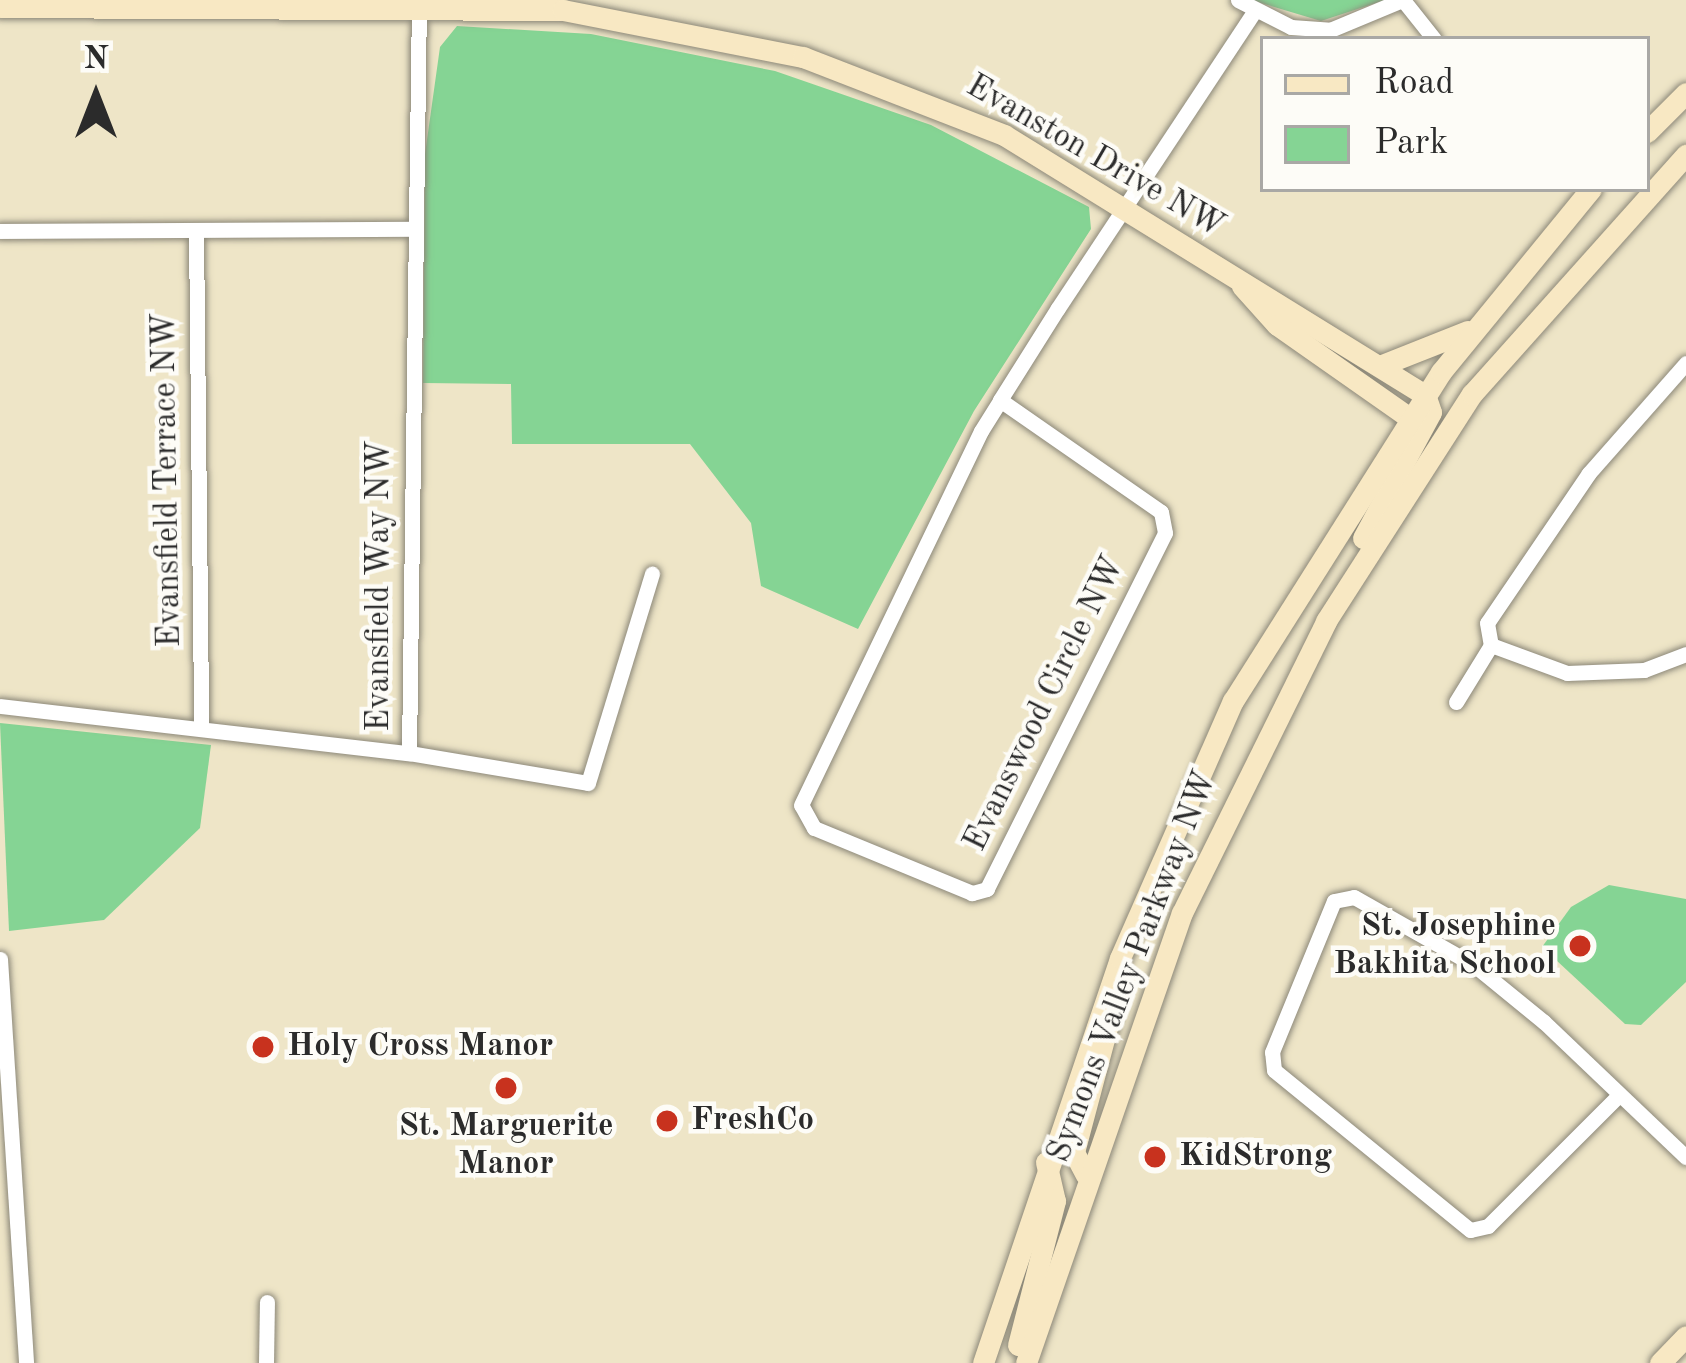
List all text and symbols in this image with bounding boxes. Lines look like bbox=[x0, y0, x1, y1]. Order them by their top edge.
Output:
north arrow bbox=[36, 36, 156, 156]
legend bbox=[1260, 36, 1650, 192]
text: N bbox=[83, 43, 109, 76]
text: Road bbox=[1374, 66, 1454, 102]
street label: Evanston Drive NW bbox=[959, 67, 1231, 247]
text: Park bbox=[1374, 126, 1448, 162]
street label: Evansfield Terrace NW bbox=[145, 312, 191, 648]
street label: Evansfield Way NW bbox=[360, 440, 400, 732]
street label: Evanswood Circle NW bbox=[956, 550, 1134, 858]
street label: Symons Valley Parkway NW bbox=[1040, 766, 1226, 1168]
place label: St. Josephine Bakhita School bbox=[1333, 907, 1556, 985]
marker: St. Josephine Bakhita School bbox=[1567, 933, 1593, 959]
place label: Holy Cross Manor bbox=[287, 1027, 553, 1067]
marker: Holy Cross Manor bbox=[250, 1034, 276, 1060]
marker: St. Marguerite Manor bbox=[493, 1075, 519, 1101]
place label: FreshCo bbox=[691, 1101, 814, 1141]
place label: St. Marguerite Manor bbox=[398, 1107, 614, 1185]
marker: FreshCo bbox=[654, 1108, 680, 1134]
place label: KidStrong bbox=[1179, 1137, 1332, 1177]
marker: KidStrong bbox=[1142, 1144, 1168, 1170]

